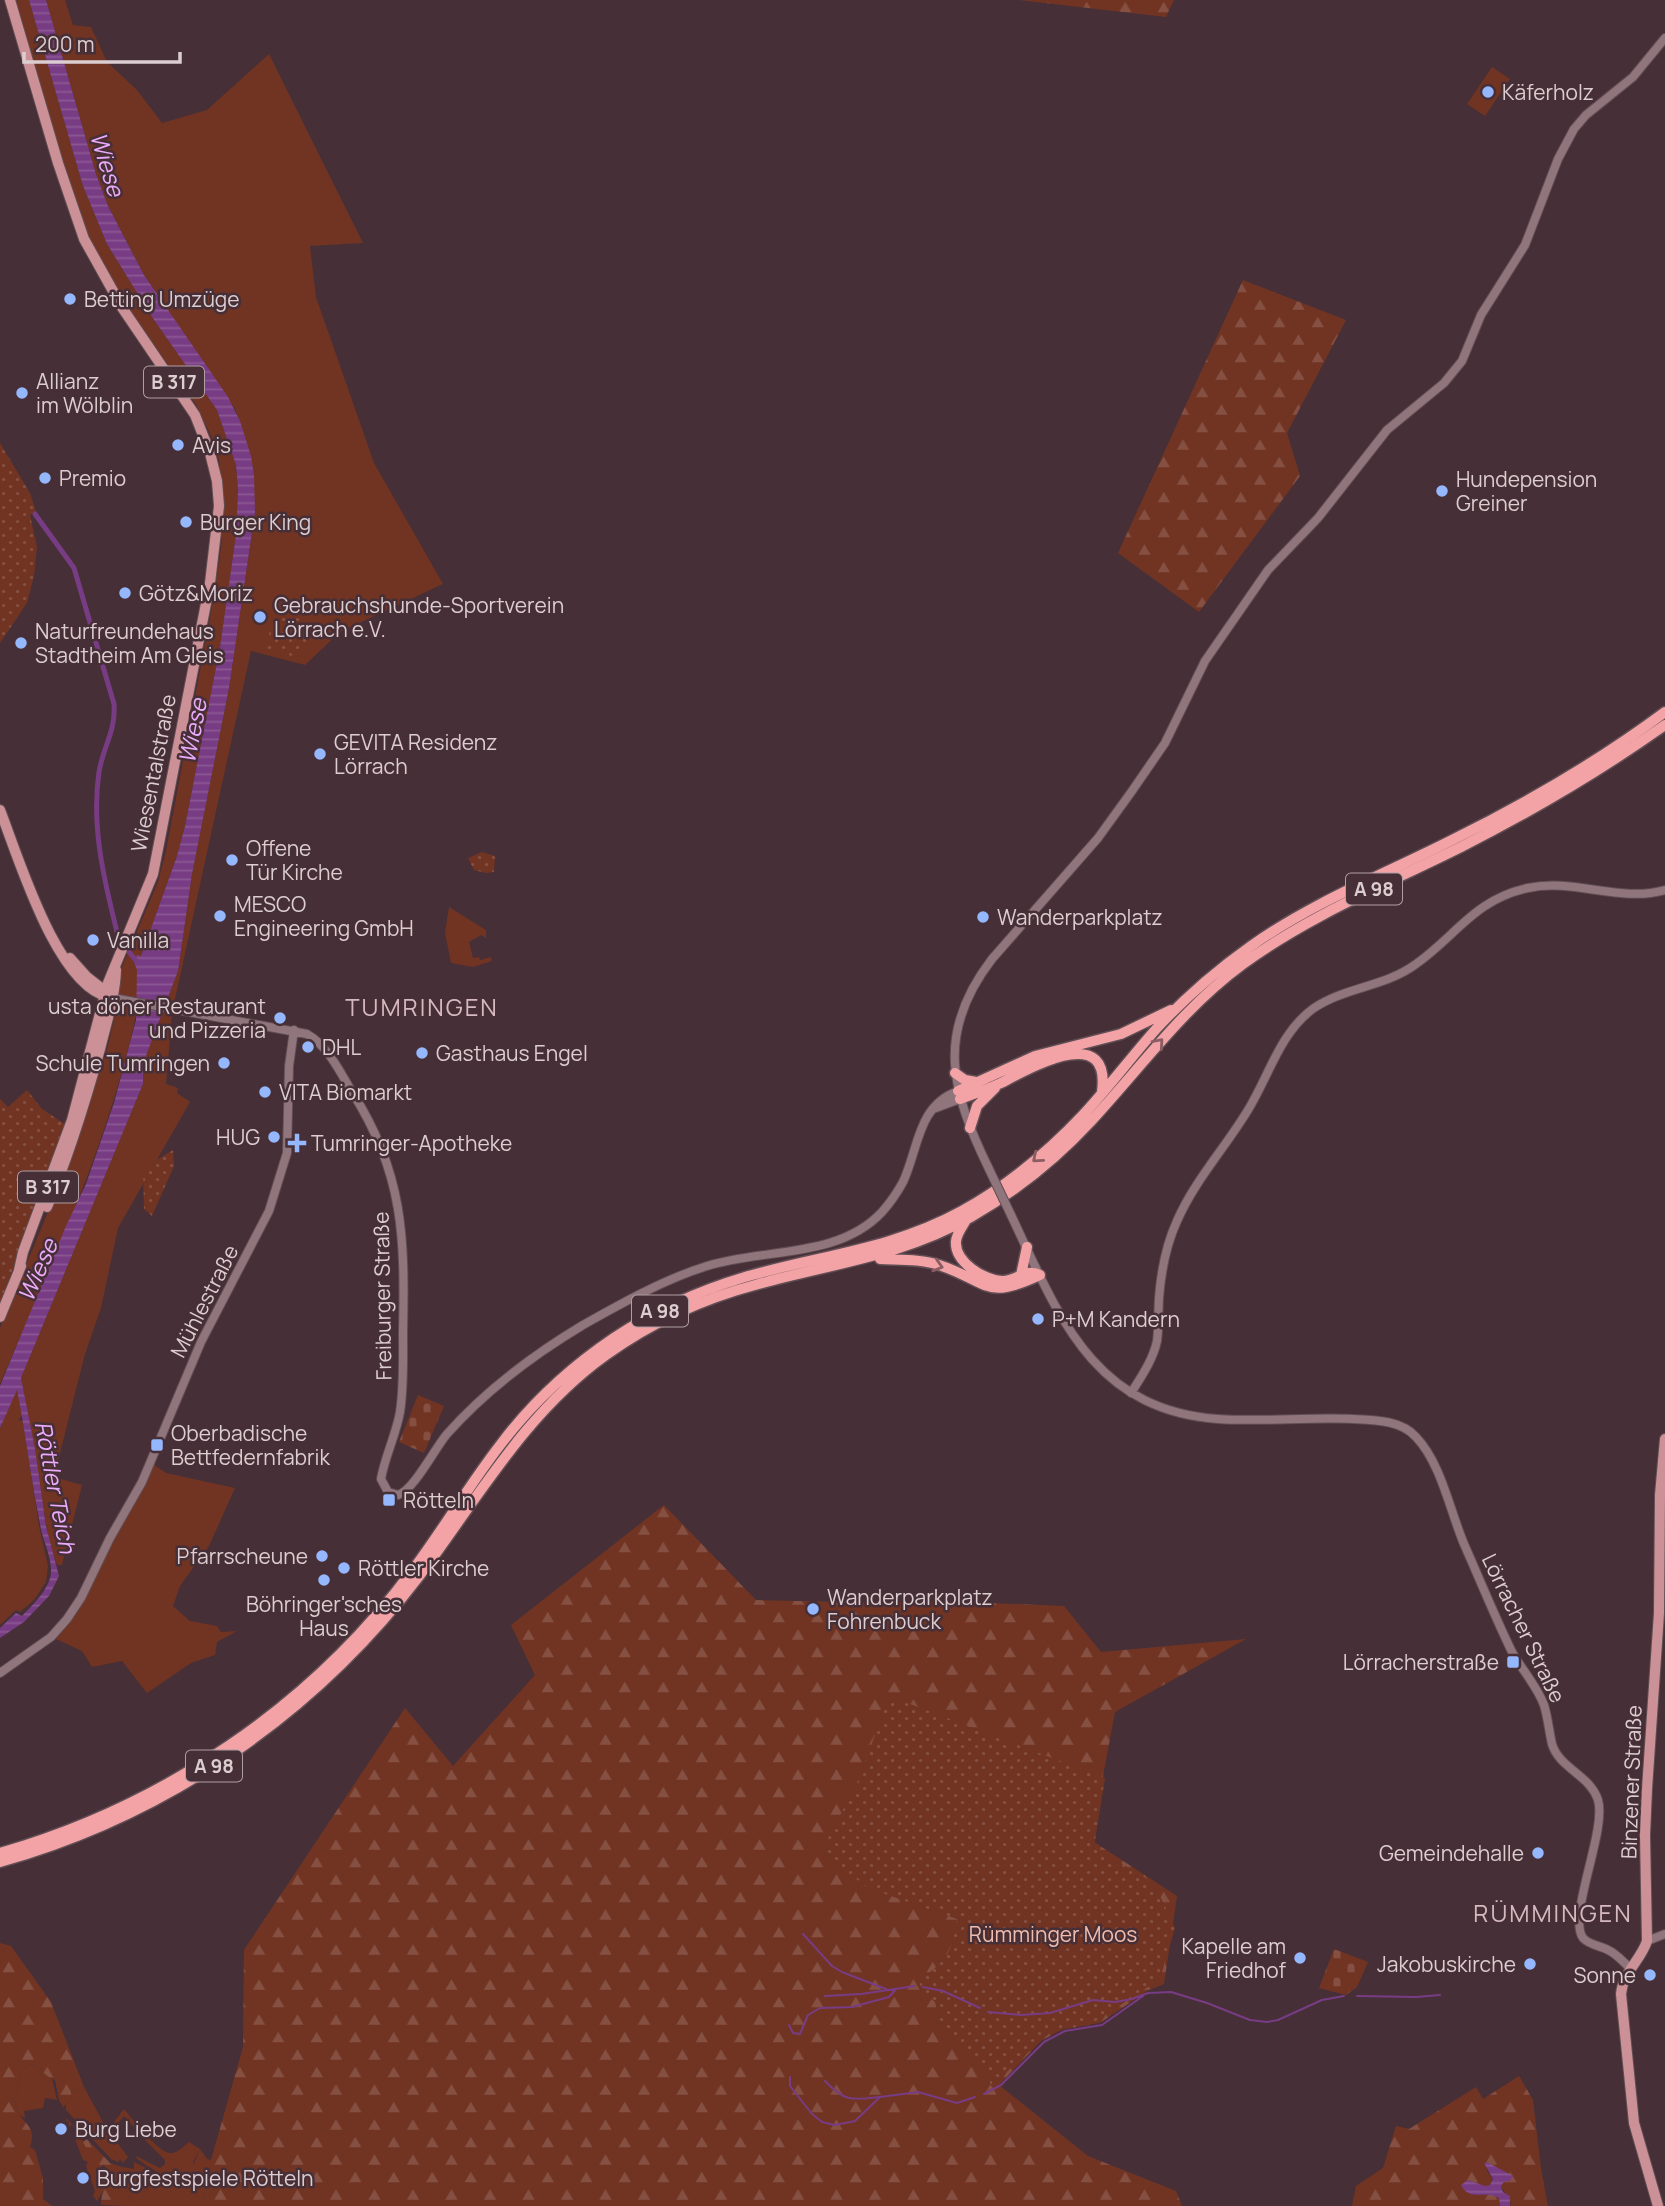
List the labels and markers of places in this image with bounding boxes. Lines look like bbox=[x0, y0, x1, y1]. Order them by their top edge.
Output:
place label: Käferholz bbox=[1502, 78, 1594, 106]
marker: Käferholz bbox=[1480, 84, 1496, 100]
place label: Betting Umzüge bbox=[84, 285, 240, 313]
marker: Betting Umzüge bbox=[62, 291, 78, 307]
place label: Allianz im Wölblin bbox=[36, 367, 133, 419]
marker: Allianz im Wölblin bbox=[14, 385, 30, 401]
place label: Avis bbox=[192, 431, 231, 459]
marker: Avis bbox=[170, 437, 186, 453]
place label: Premio bbox=[59, 464, 126, 492]
place label: Hundepension Greiner bbox=[1456, 465, 1597, 517]
marker: Premio bbox=[37, 470, 53, 486]
marker: Hundepension Greiner bbox=[1434, 483, 1450, 499]
place label: Burger King bbox=[200, 508, 311, 536]
marker: Burger King bbox=[178, 514, 194, 530]
place label: Götz&Moriz bbox=[139, 579, 253, 607]
marker: Götz&Moriz bbox=[117, 585, 133, 601]
place label: Gebrauchshunde-Sportverein Lörrach e.V. bbox=[274, 591, 564, 643]
marker: Gebrauchshunde-Sportverein Lörrach e.V. bbox=[252, 609, 268, 625]
place label: Naturfreundehaus Stadtheim Am Gleis bbox=[35, 617, 224, 669]
marker: Naturfreundehaus Stadtheim Am Gleis bbox=[13, 635, 29, 651]
place label: GEVITA Residenz Lörrach bbox=[334, 728, 497, 780]
marker: GEVITA Residenz Lörrach bbox=[312, 746, 328, 762]
place label: Offene Tür Kirche bbox=[246, 834, 343, 886]
marker: Offene Tür Kirche bbox=[224, 852, 240, 868]
place label: MESCO Engineering GmbH bbox=[234, 890, 414, 942]
place label: Wanderparkplatz bbox=[997, 903, 1163, 931]
marker: MESCO Engineering GmbH bbox=[212, 908, 228, 924]
marker: Wanderparkplatz bbox=[975, 909, 991, 925]
place label: Vanilla bbox=[107, 926, 169, 954]
marker: Vanilla bbox=[85, 932, 101, 948]
place label: usta döner Restaurant und Pizzeria bbox=[48, 992, 266, 1044]
marker: usta döner Restaurant und Pizzeria bbox=[272, 1010, 288, 1026]
place label: DHL bbox=[322, 1033, 361, 1061]
marker: DHL bbox=[300, 1039, 316, 1055]
place label: Gasthaus Engel bbox=[436, 1039, 588, 1067]
marker: Gasthaus Engel bbox=[414, 1045, 430, 1061]
place label: Schule Tumringen bbox=[36, 1049, 210, 1077]
marker: Schule Tumringen bbox=[216, 1055, 232, 1071]
place label: VITA Biomarkt bbox=[279, 1078, 412, 1106]
marker: VITA Biomarkt bbox=[257, 1084, 273, 1100]
place label: HUG bbox=[216, 1123, 260, 1151]
marker: HUG bbox=[266, 1129, 282, 1145]
place label: Tumringer-Apotheke bbox=[311, 1129, 512, 1157]
marker: Tumringer-Apotheke bbox=[289, 1135, 305, 1151]
place label: P+M Kandern bbox=[1052, 1305, 1180, 1333]
marker: P+M Kandern bbox=[1030, 1311, 1046, 1327]
place label: Oberbadische Bettfedernfabrik bbox=[171, 1419, 330, 1471]
marker: Oberbadische Bettfedernfabrik bbox=[149, 1437, 165, 1453]
place label: Rötteln bbox=[403, 1486, 474, 1514]
marker: Rötteln bbox=[381, 1492, 397, 1508]
place label: Pfarrscheune bbox=[176, 1542, 308, 1570]
marker: Pfarrscheune bbox=[314, 1548, 330, 1564]
place label: Röttler Kirche bbox=[358, 1554, 489, 1582]
marker: Röttler Kirche bbox=[336, 1560, 352, 1576]
marker: Böhringer'sches Haus bbox=[316, 1572, 332, 1588]
place label: Wanderparkplatz Fohrenbuck bbox=[827, 1583, 993, 1635]
place label: Böhringer'sches Haus bbox=[246, 1590, 402, 1642]
marker: Wanderparkplatz Fohrenbuck bbox=[805, 1601, 821, 1617]
place label: Lörracherstraße bbox=[1343, 1648, 1499, 1676]
marker: Lörracherstraße bbox=[1505, 1654, 1521, 1670]
place label: Gemeindehalle bbox=[1379, 1839, 1524, 1867]
marker: Gemeindehalle bbox=[1530, 1845, 1546, 1861]
place label: Kapelle am Friedhof bbox=[1181, 1932, 1287, 1984]
marker: Kapelle am Friedhof bbox=[1292, 1950, 1308, 1966]
place label: Jakobuskirche bbox=[1377, 1950, 1516, 1978]
marker: Jakobuskirche bbox=[1522, 1956, 1538, 1972]
place label: Sonne bbox=[1573, 1961, 1636, 1989]
marker: Sonne bbox=[1642, 1967, 1658, 1983]
place label: Burg Liebe bbox=[75, 2115, 177, 2143]
marker: Burg Liebe bbox=[53, 2121, 69, 2137]
place label: Burgfestspiele Rötteln bbox=[97, 2164, 314, 2192]
marker: Burgfestspiele Rötteln bbox=[75, 2170, 91, 2186]

